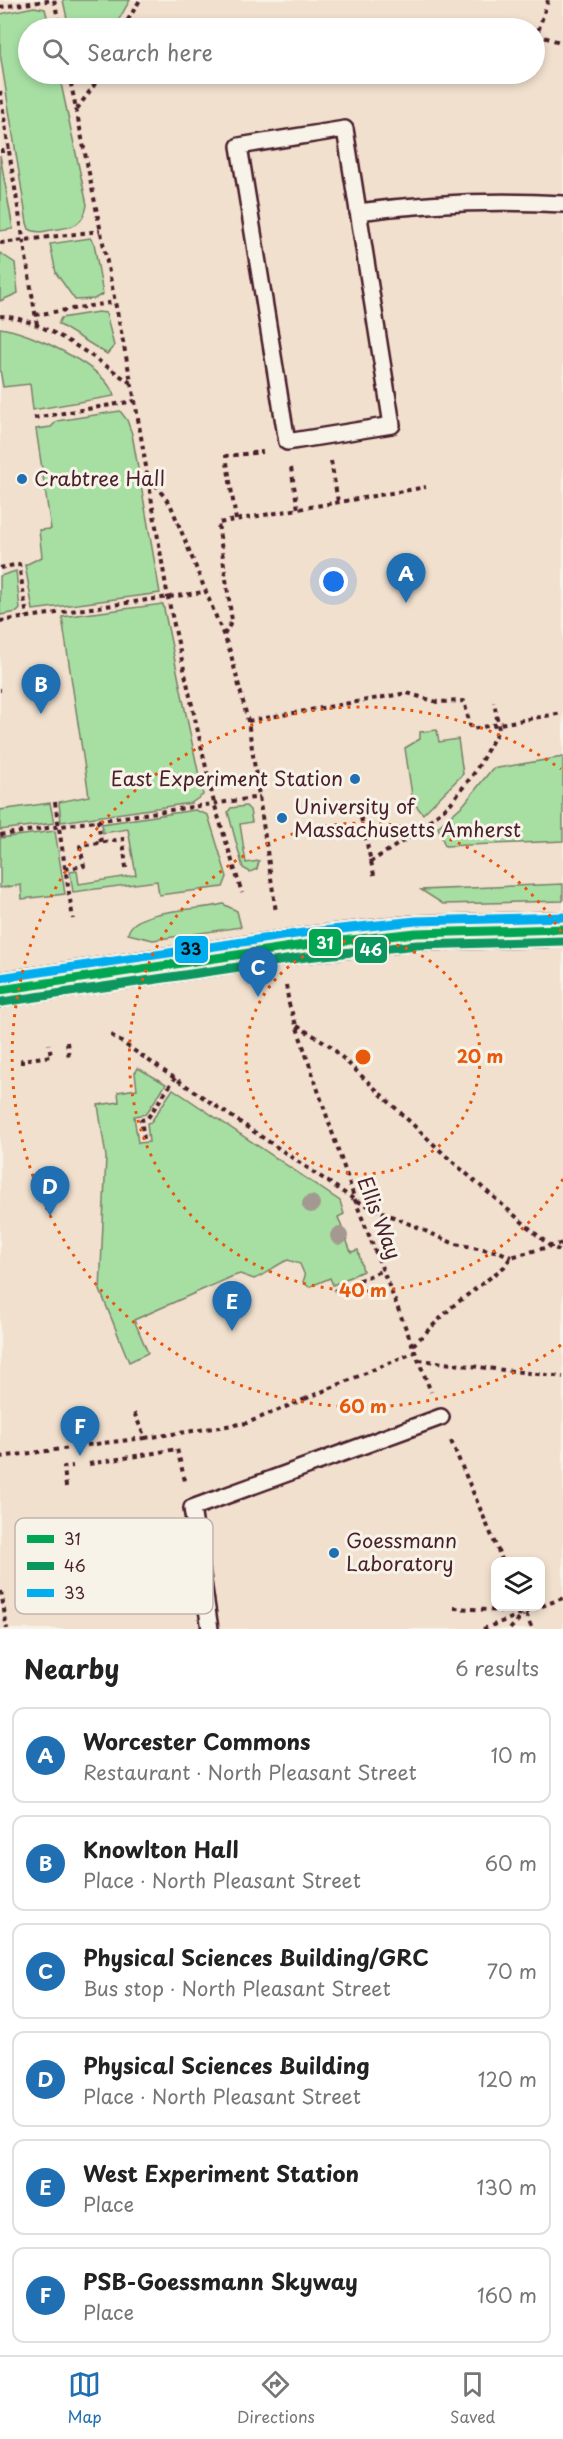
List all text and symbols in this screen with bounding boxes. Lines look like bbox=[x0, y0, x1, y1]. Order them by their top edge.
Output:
search box bbox=[18, 18, 545, 84]
icon: search bbox=[39, 35, 72, 68]
text: Search here bbox=[87, 35, 213, 68]
place label: Crabtree Hall bbox=[34, 463, 165, 493]
marker: Crabtree Hall bbox=[15, 472, 29, 486]
pin: A bbox=[386, 554, 426, 603]
your location bbox=[319, 567, 348, 596]
pin: B bbox=[22, 664, 60, 714]
place label: East Experiment Station bbox=[111, 763, 343, 793]
marker: East Experiment Station bbox=[348, 772, 362, 786]
place label: University of Massachusetts Amherst bbox=[294, 791, 521, 844]
marker: University of Massachusetts Amherst bbox=[275, 811, 289, 825]
line badge: 31 bbox=[308, 928, 342, 957]
text: 31 bbox=[316, 930, 334, 954]
line badge: 33 bbox=[174, 935, 209, 964]
text: 33 bbox=[181, 936, 201, 960]
line badge: 46 bbox=[354, 936, 388, 964]
text: 46 bbox=[360, 937, 382, 961]
pin: C bbox=[238, 948, 278, 997]
text: 20 m bbox=[457, 1042, 503, 1069]
centre of rings bbox=[353, 1047, 373, 1067]
pin: D bbox=[31, 1166, 70, 1216]
street label: Ellis Way bbox=[350, 1172, 409, 1264]
text: 40 m bbox=[339, 1276, 387, 1303]
pin: E bbox=[212, 1282, 252, 1331]
text: 60 m bbox=[339, 1392, 387, 1419]
pin: F bbox=[60, 1406, 100, 1456]
legend bbox=[15, 1518, 213, 1614]
place label: Goessmann Laboratory bbox=[346, 1525, 457, 1578]
text: 31 bbox=[64, 1526, 81, 1550]
marker: Goessmann Laboratory bbox=[327, 1546, 341, 1560]
text: 46 bbox=[64, 1553, 86, 1577]
map controls bbox=[491, 1557, 545, 1611]
button: layers bbox=[491, 1557, 545, 1611]
text: 33 bbox=[64, 1580, 85, 1604]
text: Nearby bbox=[24, 1649, 119, 1688]
text: 6 results bbox=[455, 1653, 539, 1683]
text: Worcester Commons bbox=[83, 1724, 310, 1757]
text: A bbox=[38, 1740, 53, 1770]
text: 10 m bbox=[490, 1740, 537, 1770]
text: Restaurant · North Pleasant Street bbox=[83, 1757, 417, 1787]
text: Knowlton Hall bbox=[83, 1832, 239, 1865]
text: B bbox=[39, 1848, 52, 1878]
text: 60 m bbox=[485, 1848, 537, 1878]
text: Place · North Pleasant Street bbox=[83, 1865, 361, 1895]
text: Physical Sciences Building/GRC bbox=[83, 1940, 429, 1973]
text: C bbox=[38, 1956, 53, 1986]
text: 70 m bbox=[487, 1956, 537, 1986]
text: Bus stop · North Pleasant Street bbox=[83, 1973, 391, 2003]
text: Physical Sciences Building bbox=[83, 2048, 370, 2081]
text: D bbox=[38, 2064, 53, 2094]
text: 120 m bbox=[478, 2064, 537, 2094]
text: Place · North Pleasant Street bbox=[83, 2081, 361, 2111]
text: West Experiment Station bbox=[83, 2156, 359, 2189]
text: E bbox=[39, 2172, 52, 2202]
text: 130 m bbox=[477, 2172, 537, 2202]
text: Place bbox=[83, 2189, 134, 2219]
text: PSB-Goessmann Skyway bbox=[83, 2264, 358, 2297]
text: F bbox=[40, 2280, 51, 2310]
text: 160 m bbox=[477, 2280, 537, 2310]
text: Place bbox=[83, 2297, 134, 2327]
tab: Map bbox=[68, 2368, 102, 2428]
tab: Directions bbox=[237, 2368, 315, 2428]
tab: Saved bbox=[450, 2368, 495, 2428]

